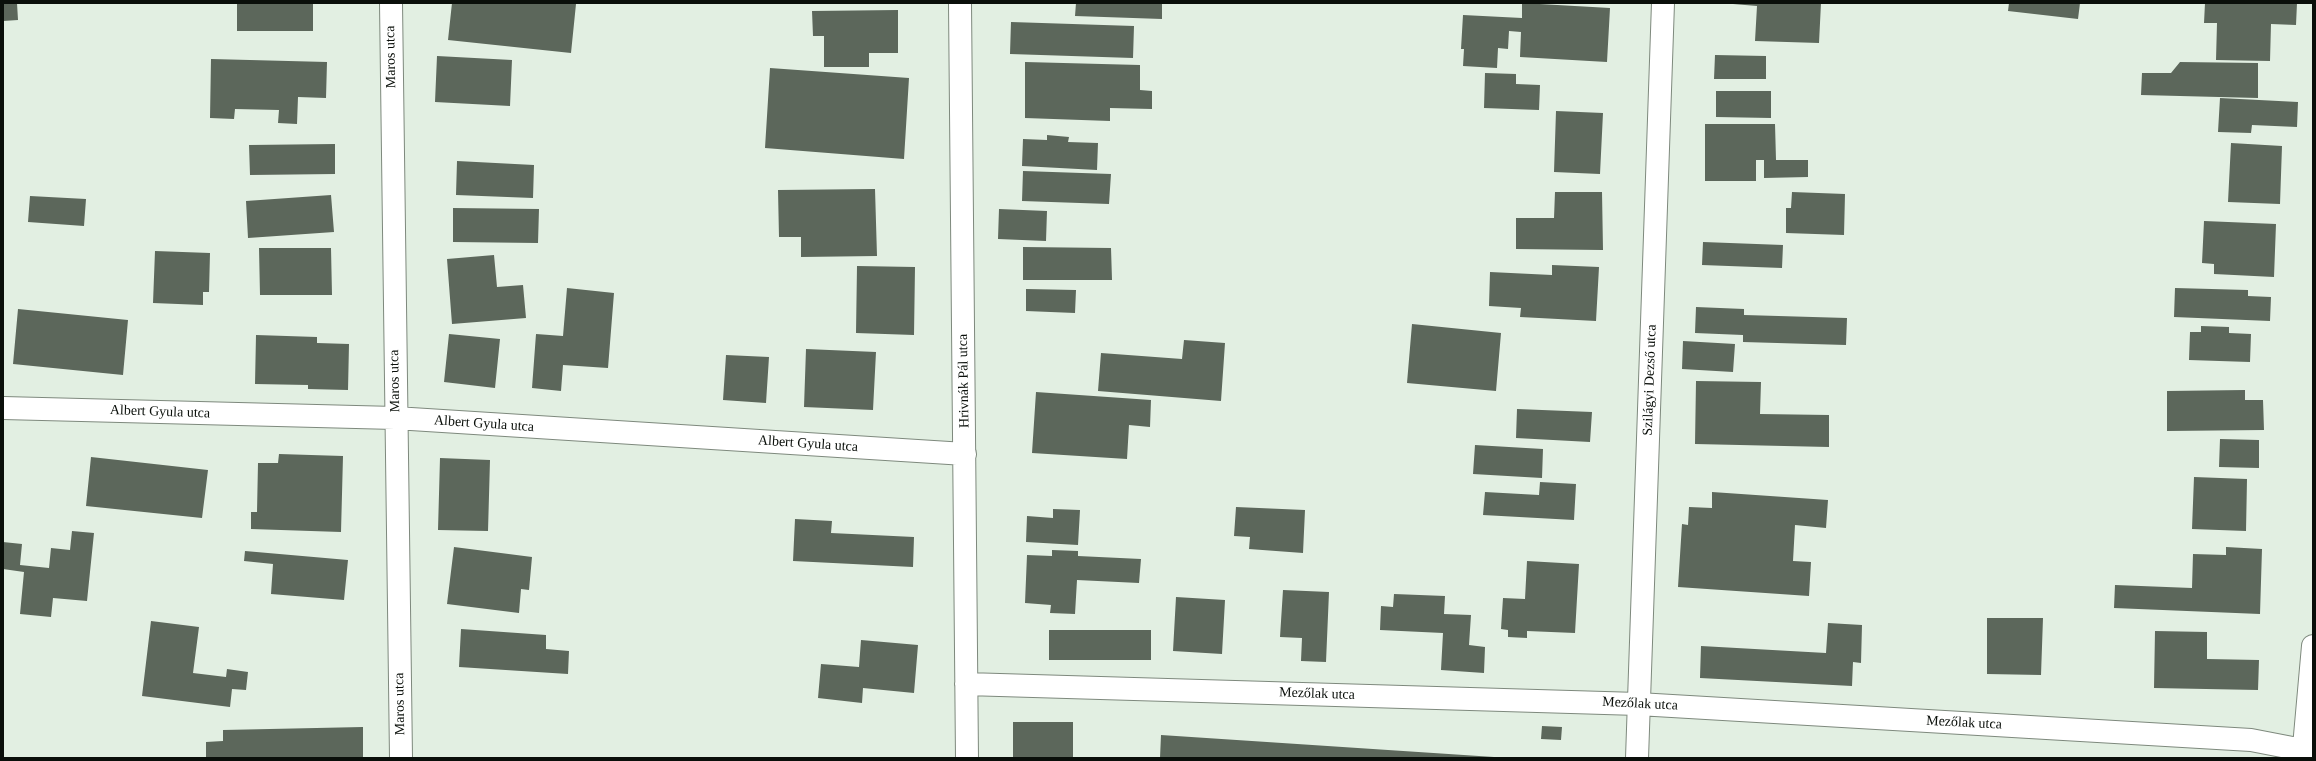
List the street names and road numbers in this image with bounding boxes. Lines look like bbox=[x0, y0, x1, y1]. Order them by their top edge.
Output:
street label: Maros utca bbox=[382, 26, 400, 88]
street label: Szilágyi Dezső utca bbox=[1640, 324, 1660, 436]
street label: Hrivnák Pál utca bbox=[955, 334, 973, 428]
street label: Maros utca bbox=[386, 350, 404, 412]
street label: Albert Gyula utca bbox=[110, 402, 210, 422]
street label: Albert Gyula utca bbox=[433, 412, 535, 436]
street label: Albert Gyula utca bbox=[757, 432, 859, 456]
street label: Maros utca bbox=[391, 673, 409, 735]
street label: Mezőlak utca bbox=[1279, 684, 1355, 704]
street label: Mezőlak utca bbox=[1602, 694, 1678, 714]
street label: Mezőlak utca bbox=[1926, 713, 2002, 733]

